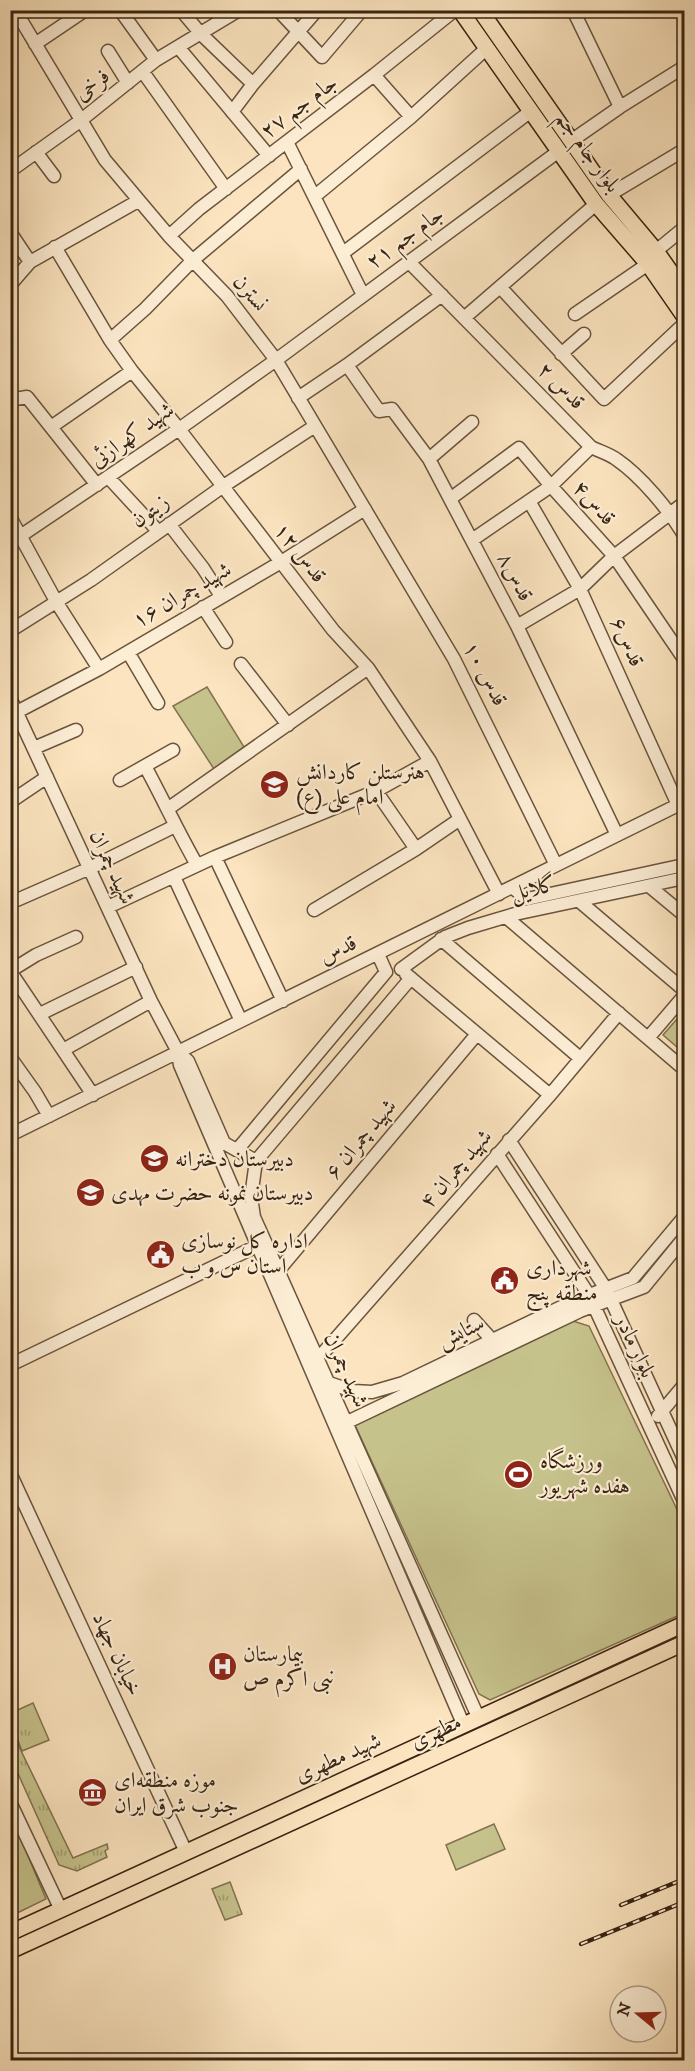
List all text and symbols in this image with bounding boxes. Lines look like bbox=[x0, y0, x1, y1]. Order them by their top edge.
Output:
street label: فرخی bbox=[69, 63, 115, 107]
street label: جام جم ۲۷ bbox=[255, 69, 346, 149]
street label: بلوار جام جم bbox=[545, 106, 627, 201]
street label: جام جم ۲۱ bbox=[361, 201, 453, 280]
street label: نسترن bbox=[227, 269, 273, 317]
street label: قدس ۲ bbox=[532, 357, 590, 415]
street label: شهید کهرازئی bbox=[85, 396, 179, 474]
street label: قدس۴ bbox=[567, 475, 621, 531]
street label: زیتون bbox=[125, 488, 175, 534]
street label: قدس ۱۲ bbox=[268, 517, 332, 589]
street label: قدس۸ bbox=[491, 548, 539, 606]
street label: شهید چمران ۱۶ bbox=[128, 556, 236, 634]
street label: قدس۶ bbox=[604, 613, 650, 671]
street label: قدس ۱۰ bbox=[457, 637, 513, 711]
place label: هنرستلن کاردانش امام علی (ع) bbox=[296, 759, 425, 816]
school or university icon: هنرستلن کاردانش امام علی (ع) bbox=[259, 769, 291, 801]
street label: شهید چمران bbox=[83, 825, 141, 909]
street label: گلایل bbox=[507, 870, 559, 908]
street label: قدس bbox=[315, 929, 361, 971]
street label: شهید چمران ۶ bbox=[320, 1093, 402, 1185]
street label: شهید چمران ۴ bbox=[414, 1124, 498, 1214]
school or university icon: دبیرستان دخترانه bbox=[138, 1143, 170, 1175]
place label: دبیرستان دخترانه bbox=[175, 1146, 294, 1173]
school or university icon: دبیرستان نمونه حضرت مهدی bbox=[74, 1177, 106, 1209]
place label: دبیرستان نمونه حضرت مهدی bbox=[111, 1180, 313, 1207]
place label: اداره کل نوسازی استان س و ب bbox=[181, 1228, 308, 1280]
public building icon: اداره کل نوسازی استان س و ب bbox=[144, 1238, 176, 1270]
place label: شهرداری منطقه پنج bbox=[526, 1255, 598, 1312]
public building icon: شهرداری منطقه پنج bbox=[489, 1265, 521, 1297]
street label: بلوار مادر bbox=[608, 1308, 661, 1382]
street label: ستایش bbox=[433, 1309, 489, 1355]
street label: شهید چمران bbox=[318, 1328, 374, 1412]
place label: ورزشگاه هفده شهریور bbox=[538, 1447, 630, 1500]
sports icon: ورزشگاه هفده شهریور bbox=[503, 1458, 535, 1490]
street label: خیابان جهاد bbox=[86, 1608, 148, 1700]
place label: بیمارستان نبی اکرم ص bbox=[243, 1641, 335, 1698]
hospital icon: بیمارستان نبی اکرم ص bbox=[206, 1651, 238, 1683]
street label: مطهری bbox=[406, 1708, 466, 1756]
street label: شهید مطهری bbox=[291, 1727, 385, 1789]
place label: موزه منطقه‌ای جنوب شرق ایران bbox=[114, 1767, 239, 1819]
museum icon: موزه منطقه‌ای جنوب شرق ایران bbox=[77, 1777, 109, 1809]
north arrow bbox=[608, 1984, 668, 2044]
text: N bbox=[613, 2000, 636, 2019]

